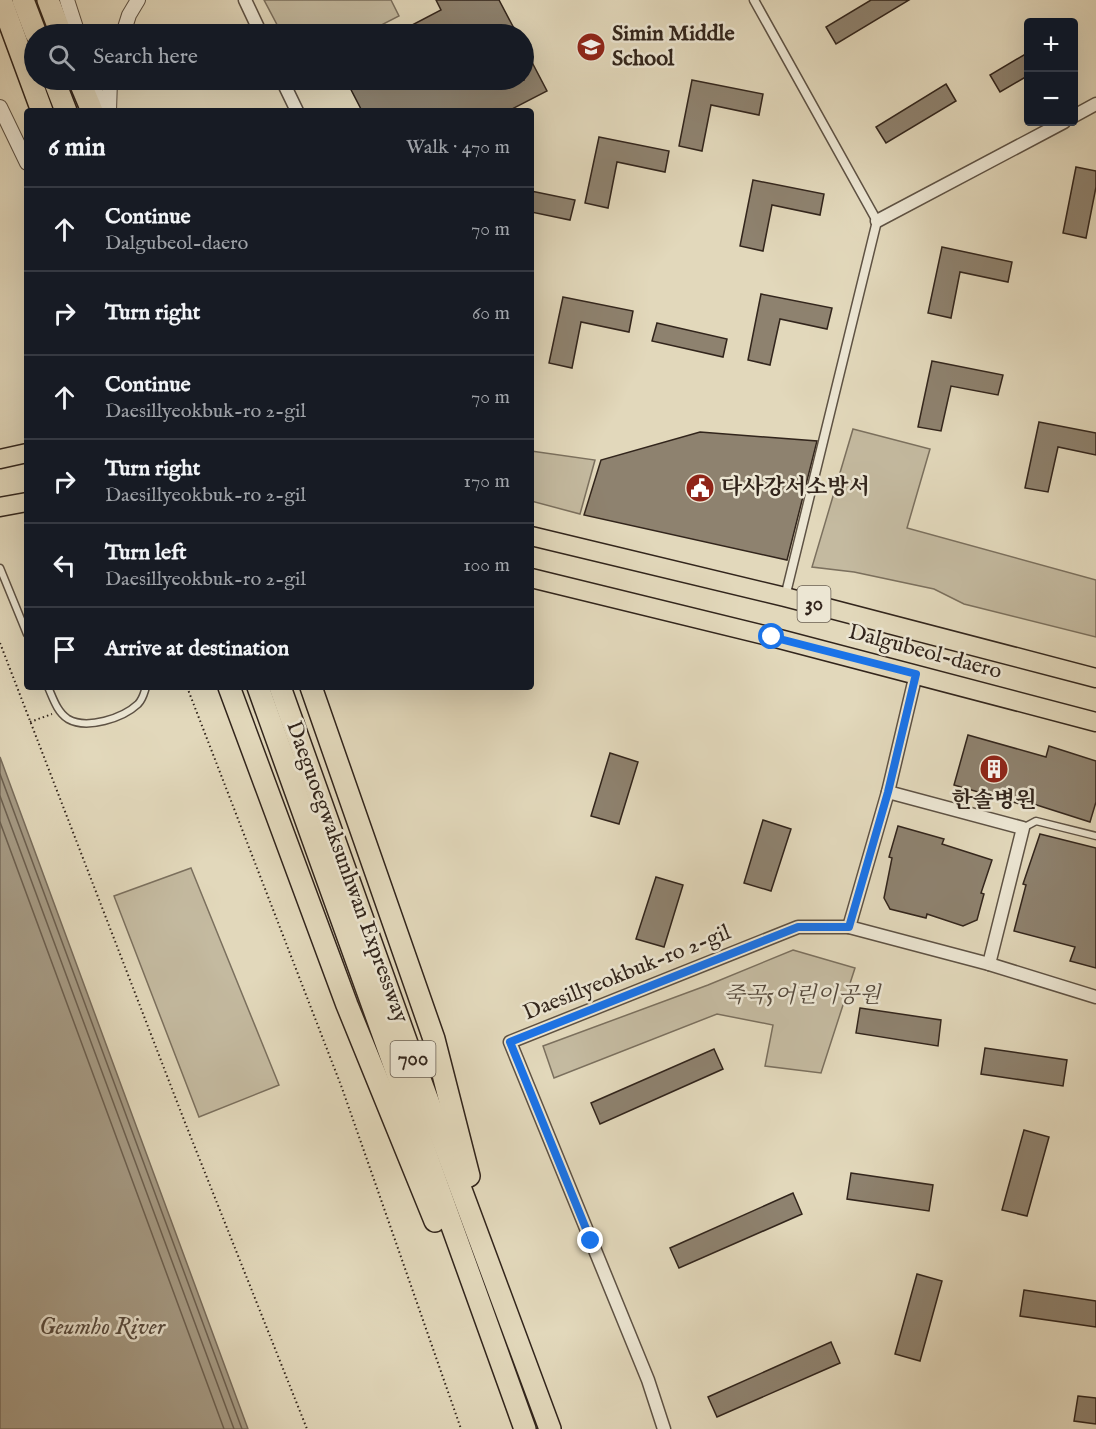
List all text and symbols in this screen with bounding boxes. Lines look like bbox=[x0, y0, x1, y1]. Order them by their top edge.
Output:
map controls bbox=[1024, 18, 1078, 126]
button: + bbox=[1024, 18, 1078, 72]
place label: Simin Middle School bbox=[612, 20, 735, 73]
search box bbox=[24, 24, 534, 90]
school or university icon: Simin Middle School bbox=[575, 31, 607, 63]
icon: search bbox=[45, 41, 78, 74]
text: Search here bbox=[93, 43, 198, 71]
button: − bbox=[1024, 72, 1078, 126]
text: 6 min bbox=[48, 131, 106, 164]
text: Walk · 470 m bbox=[406, 135, 510, 160]
text: Continue bbox=[105, 203, 191, 231]
icon: ahead bbox=[48, 213, 81, 246]
text: 70 m bbox=[471, 217, 510, 242]
text: Dalgubeol-daero bbox=[105, 231, 248, 256]
icon: right bbox=[48, 297, 81, 330]
text: Turn right bbox=[105, 299, 200, 327]
text: 60 m bbox=[472, 301, 510, 326]
text: Continue bbox=[105, 371, 191, 399]
icon: ahead bbox=[48, 381, 81, 414]
text: 70 m bbox=[471, 385, 510, 410]
text: Daesillyeokbuk-ro 2-gil bbox=[105, 399, 306, 424]
text: Turn right bbox=[105, 455, 200, 483]
icon: right bbox=[48, 465, 81, 498]
text: 170 m bbox=[464, 469, 510, 494]
public building icon: 다사강서소방서 bbox=[684, 472, 716, 504]
place label: 다사강서소방서 bbox=[721, 474, 870, 502]
text: Daesillyeokbuk-ro 2-gil bbox=[105, 483, 306, 508]
text: Turn left bbox=[105, 539, 187, 567]
icon: left bbox=[48, 549, 81, 582]
text: 100 m bbox=[463, 553, 510, 578]
text: Daesillyeokbuk-ro 2-gil bbox=[105, 567, 306, 592]
road number: 30 bbox=[798, 586, 830, 622]
street label: Dalgubeol-daero bbox=[845, 618, 1005, 686]
route start bbox=[758, 623, 784, 649]
icon: arrive bbox=[48, 633, 81, 666]
text: Arrive at destination bbox=[105, 635, 289, 663]
street label: Daeguoegwaksunhwan Expressway bbox=[279, 717, 415, 1027]
building icon: 한솔병원 bbox=[978, 753, 1010, 785]
place label: 한솔병원 bbox=[951, 787, 1037, 815]
street label: Daesillyeokbuk-ro 2-gil bbox=[519, 919, 735, 1027]
park label: 죽곡5어린이공원 bbox=[724, 982, 882, 1010]
road number: 700 bbox=[390, 1041, 436, 1077]
route end bbox=[577, 1227, 603, 1253]
water label: Geumho River bbox=[39, 1312, 167, 1343]

